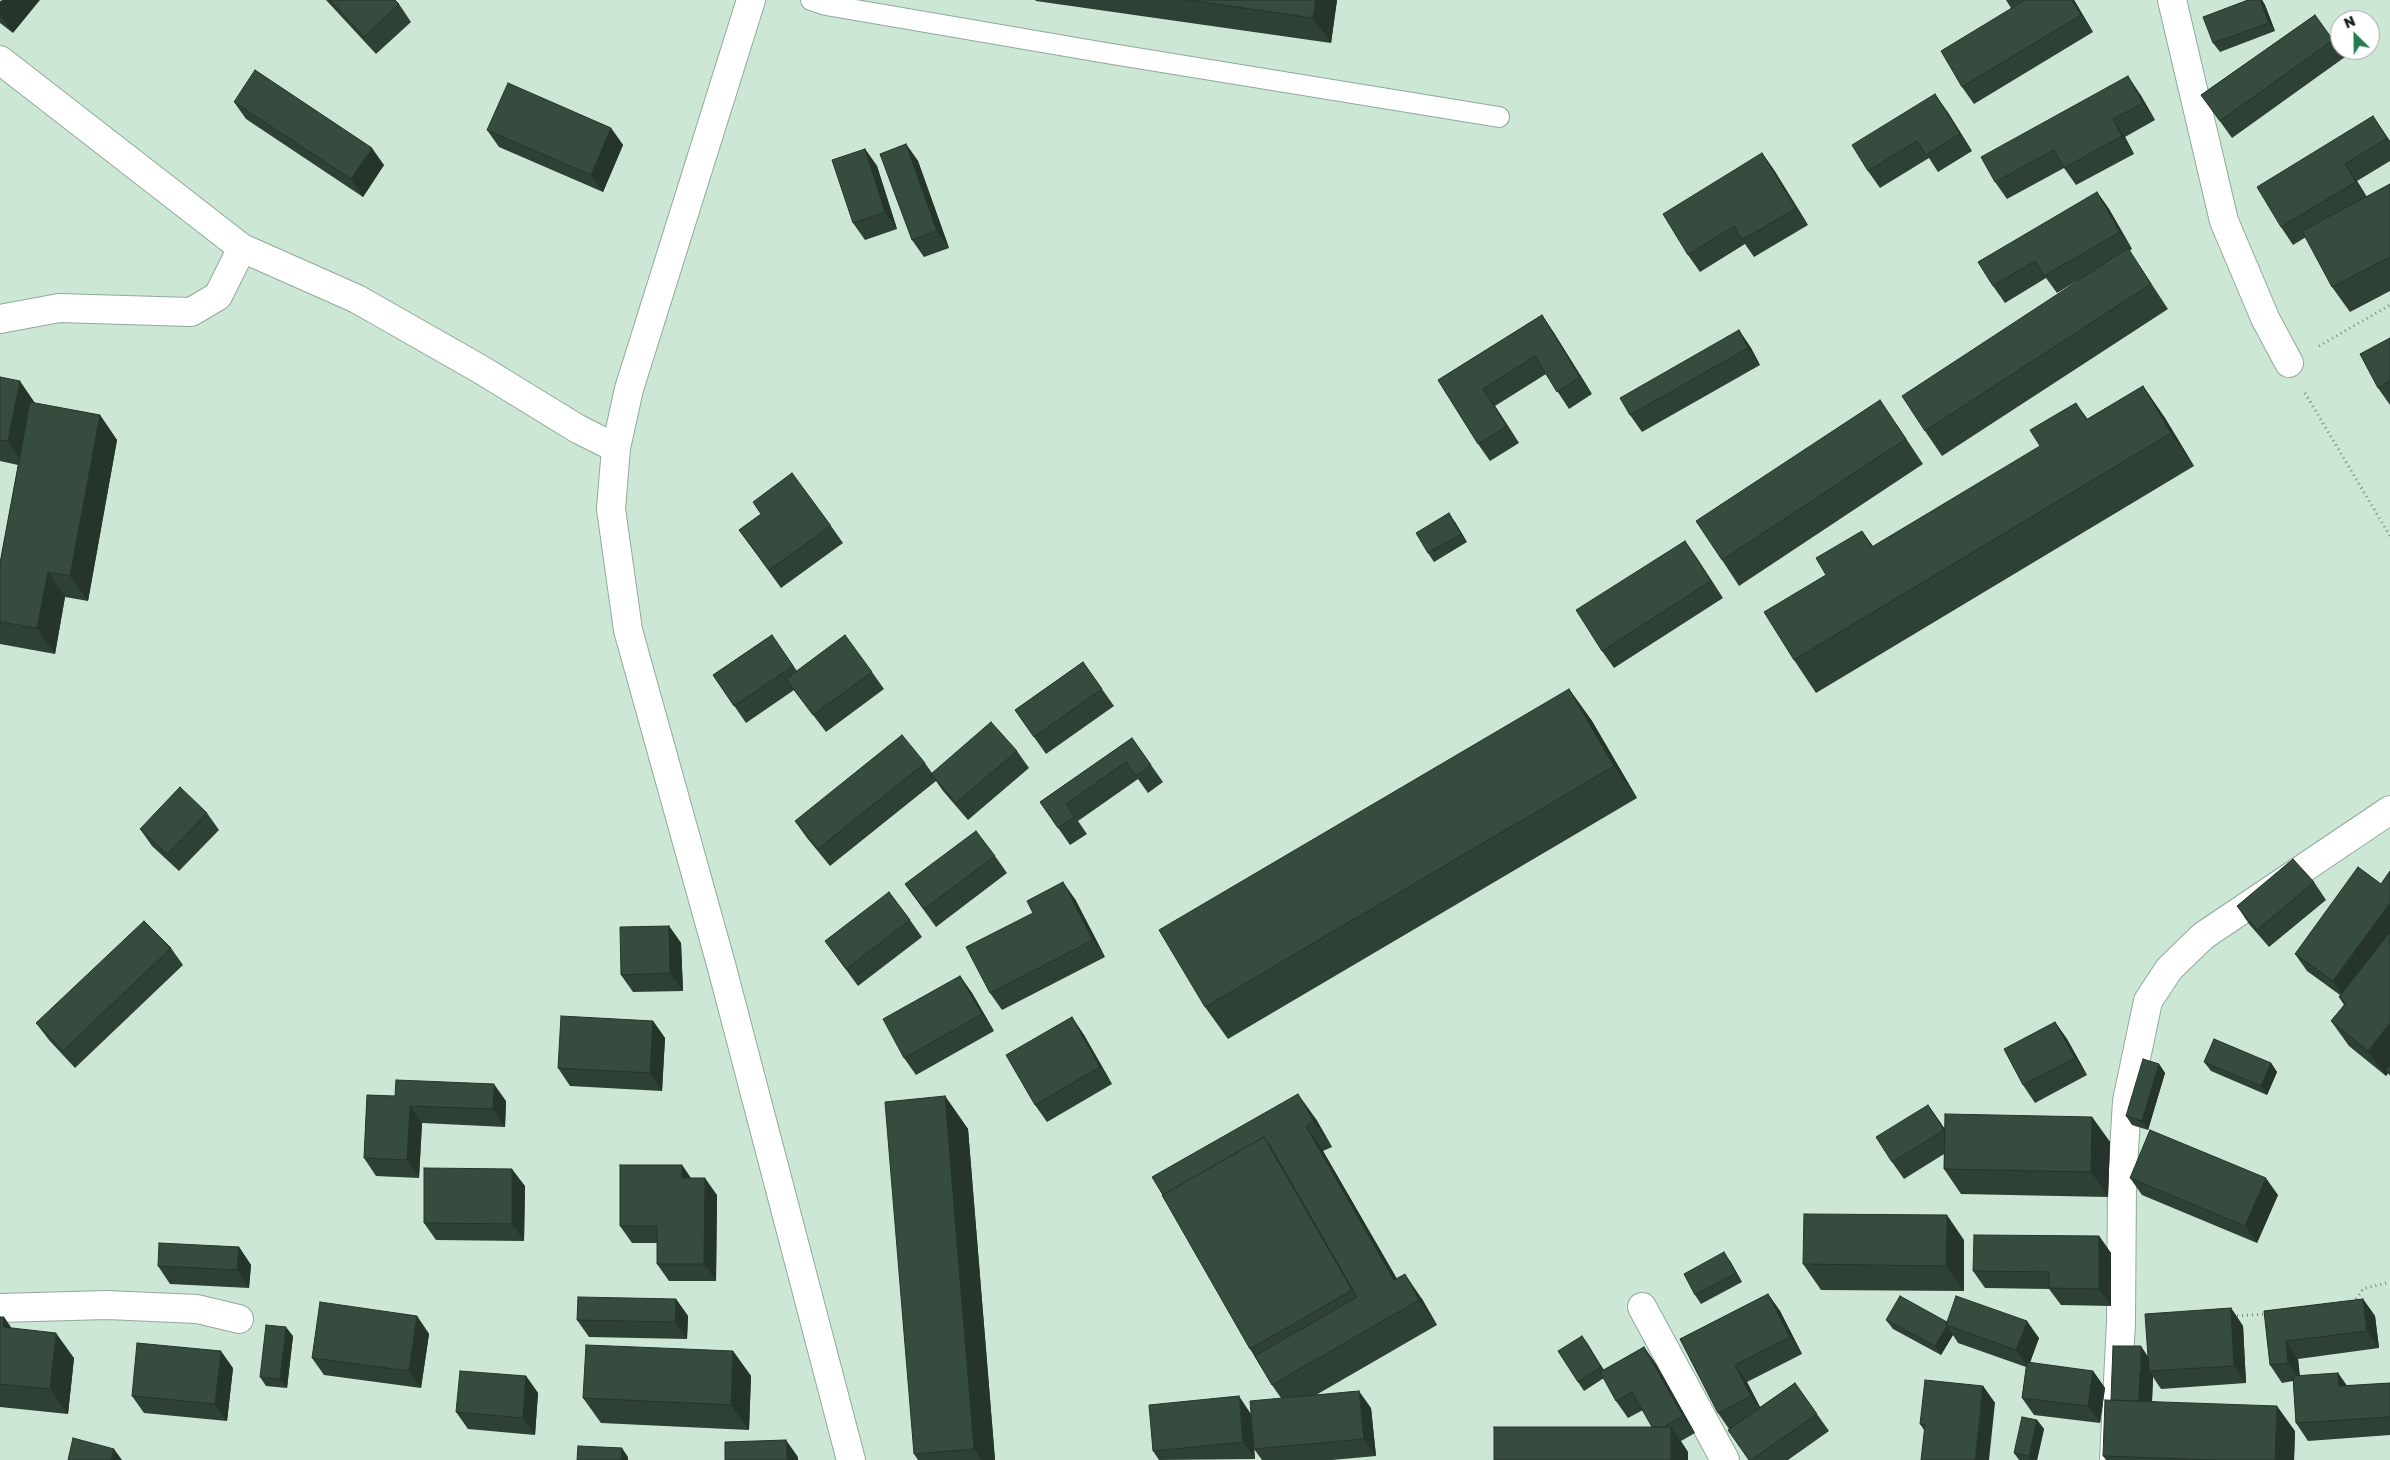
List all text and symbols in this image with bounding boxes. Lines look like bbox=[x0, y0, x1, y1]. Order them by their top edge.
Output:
north arrow bbox=[2330, 10, 2380, 60]
text: N bbox=[2341, 12, 2358, 32]

